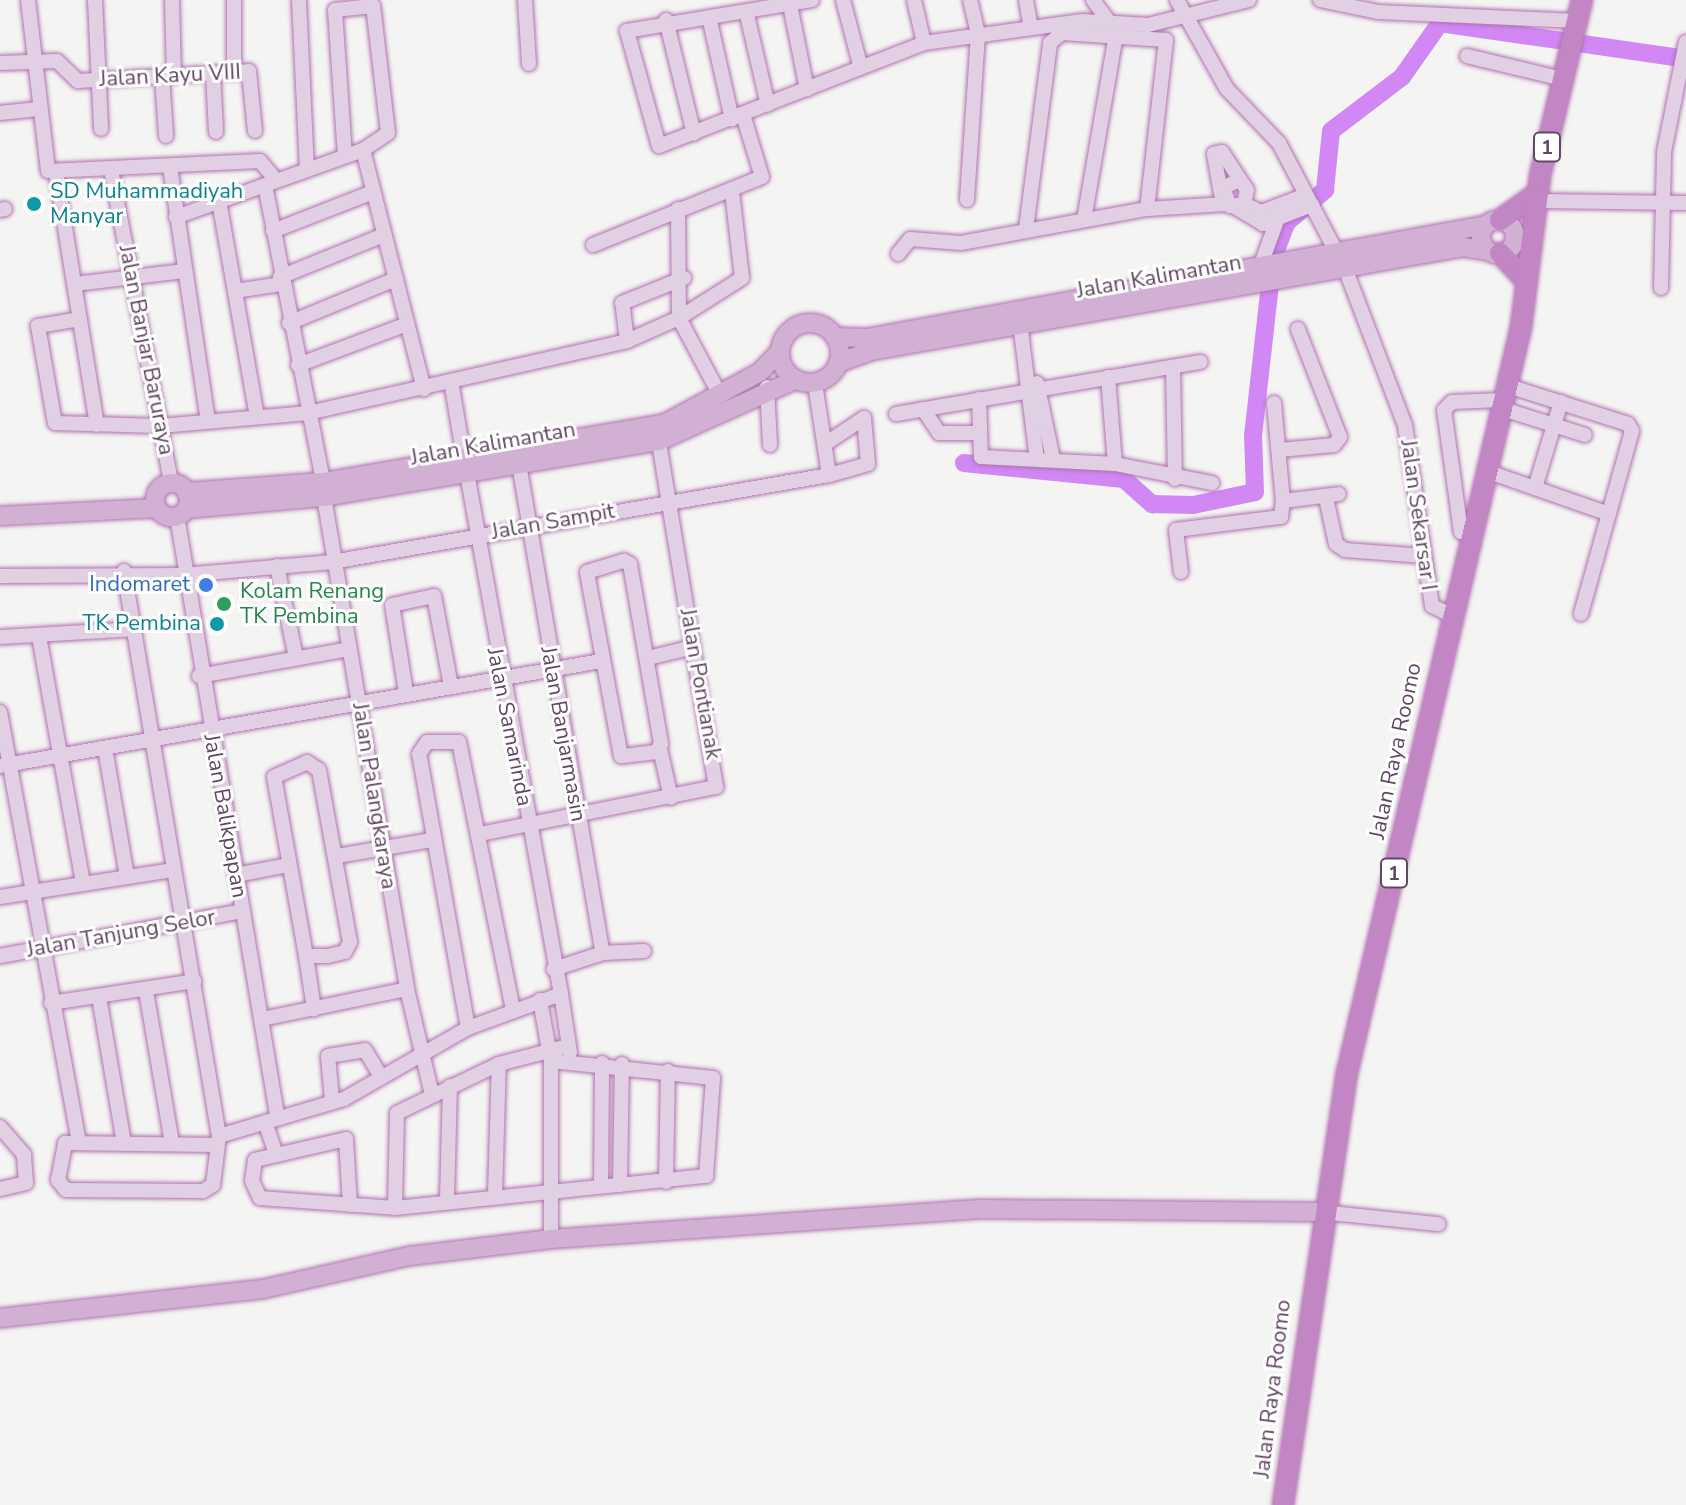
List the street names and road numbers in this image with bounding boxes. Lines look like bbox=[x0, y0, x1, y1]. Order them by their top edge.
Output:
street label: Jalan Kayu VIII bbox=[99, 59, 241, 93]
road number: 1 bbox=[1533, 131, 1561, 163]
street label: Jalan Banjar Baruraya bbox=[113, 243, 179, 457]
street label: Jalan Kalimantan bbox=[1074, 250, 1244, 304]
street label: Jalan Kalimantan bbox=[408, 417, 578, 471]
street label: Jalan Sekarsar I bbox=[1394, 438, 1442, 592]
street label: Jalan Sampit bbox=[489, 498, 617, 546]
street label: Jalan Pontianak bbox=[674, 606, 726, 762]
street label: Jalan Banjarmasin bbox=[535, 644, 591, 824]
street label: Jalan Samarinda bbox=[481, 646, 537, 808]
street label: Jalan Raya Roomo bbox=[1364, 660, 1428, 842]
street label: Jalan Palangkaraya bbox=[346, 701, 402, 891]
street label: Jalan Balikpapan bbox=[198, 732, 252, 900]
road number: 1 bbox=[1380, 857, 1408, 889]
street label: Jalan Tanjung Selor bbox=[25, 904, 217, 964]
street label: Jalan Raya Roomo bbox=[1249, 1298, 1297, 1480]

